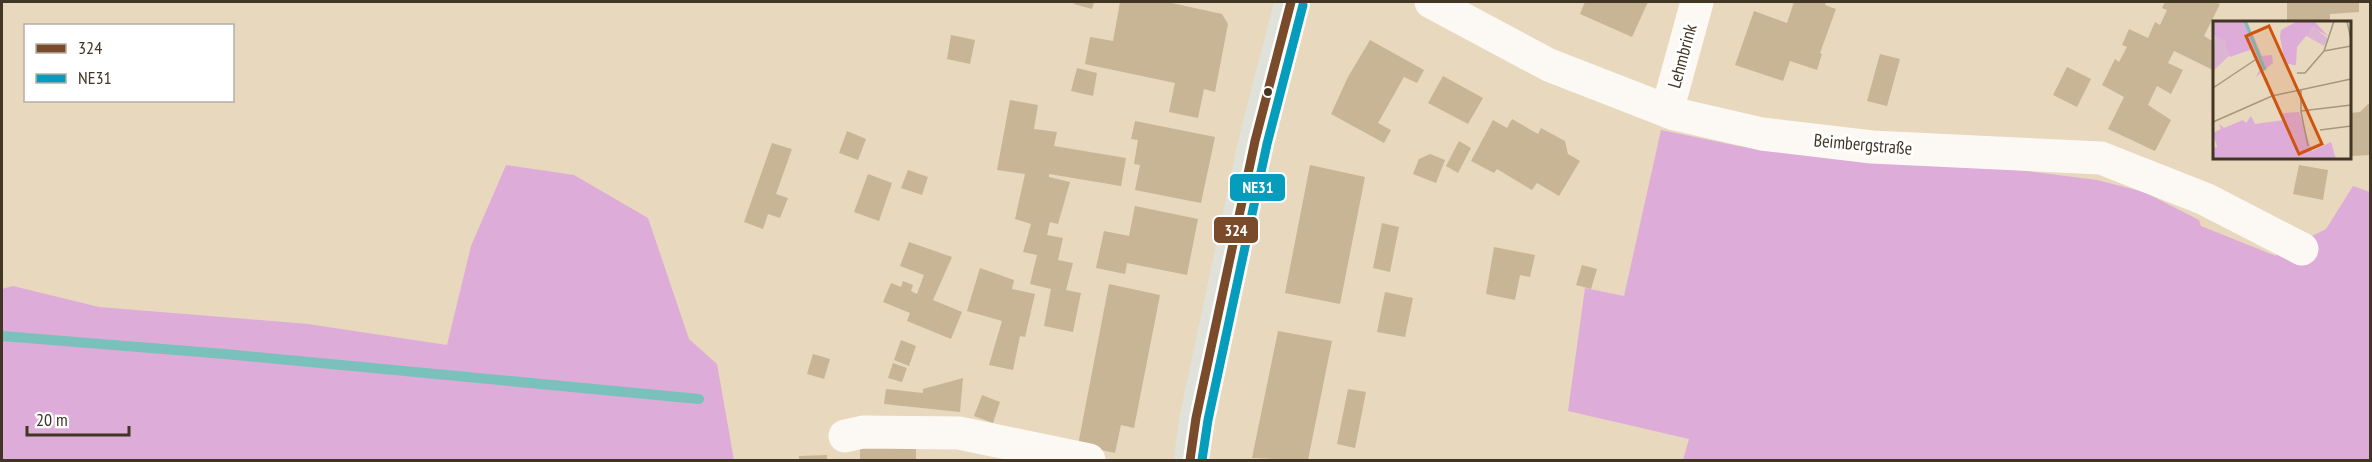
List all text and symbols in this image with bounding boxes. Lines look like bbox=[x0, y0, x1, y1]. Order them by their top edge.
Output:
street label: Lehmbrink bbox=[1662, 21, 1702, 91]
inset map bbox=[2213, 21, 2351, 159]
legend bbox=[24, 24, 234, 102]
text: 324 bbox=[78, 36, 102, 59]
text: NE31 bbox=[78, 66, 112, 89]
unlabelled marker bbox=[1262, 86, 1274, 98]
street label: Beimbergstraße bbox=[1813, 128, 1913, 160]
line badge: NE31 bbox=[1229, 173, 1286, 202]
text: NE31 bbox=[1243, 177, 1273, 197]
line badge: 324 bbox=[1213, 216, 1259, 244]
text: 324 bbox=[1225, 220, 1248, 240]
scale bar bbox=[27, 399, 129, 437]
text: 20 m bbox=[36, 408, 68, 431]

